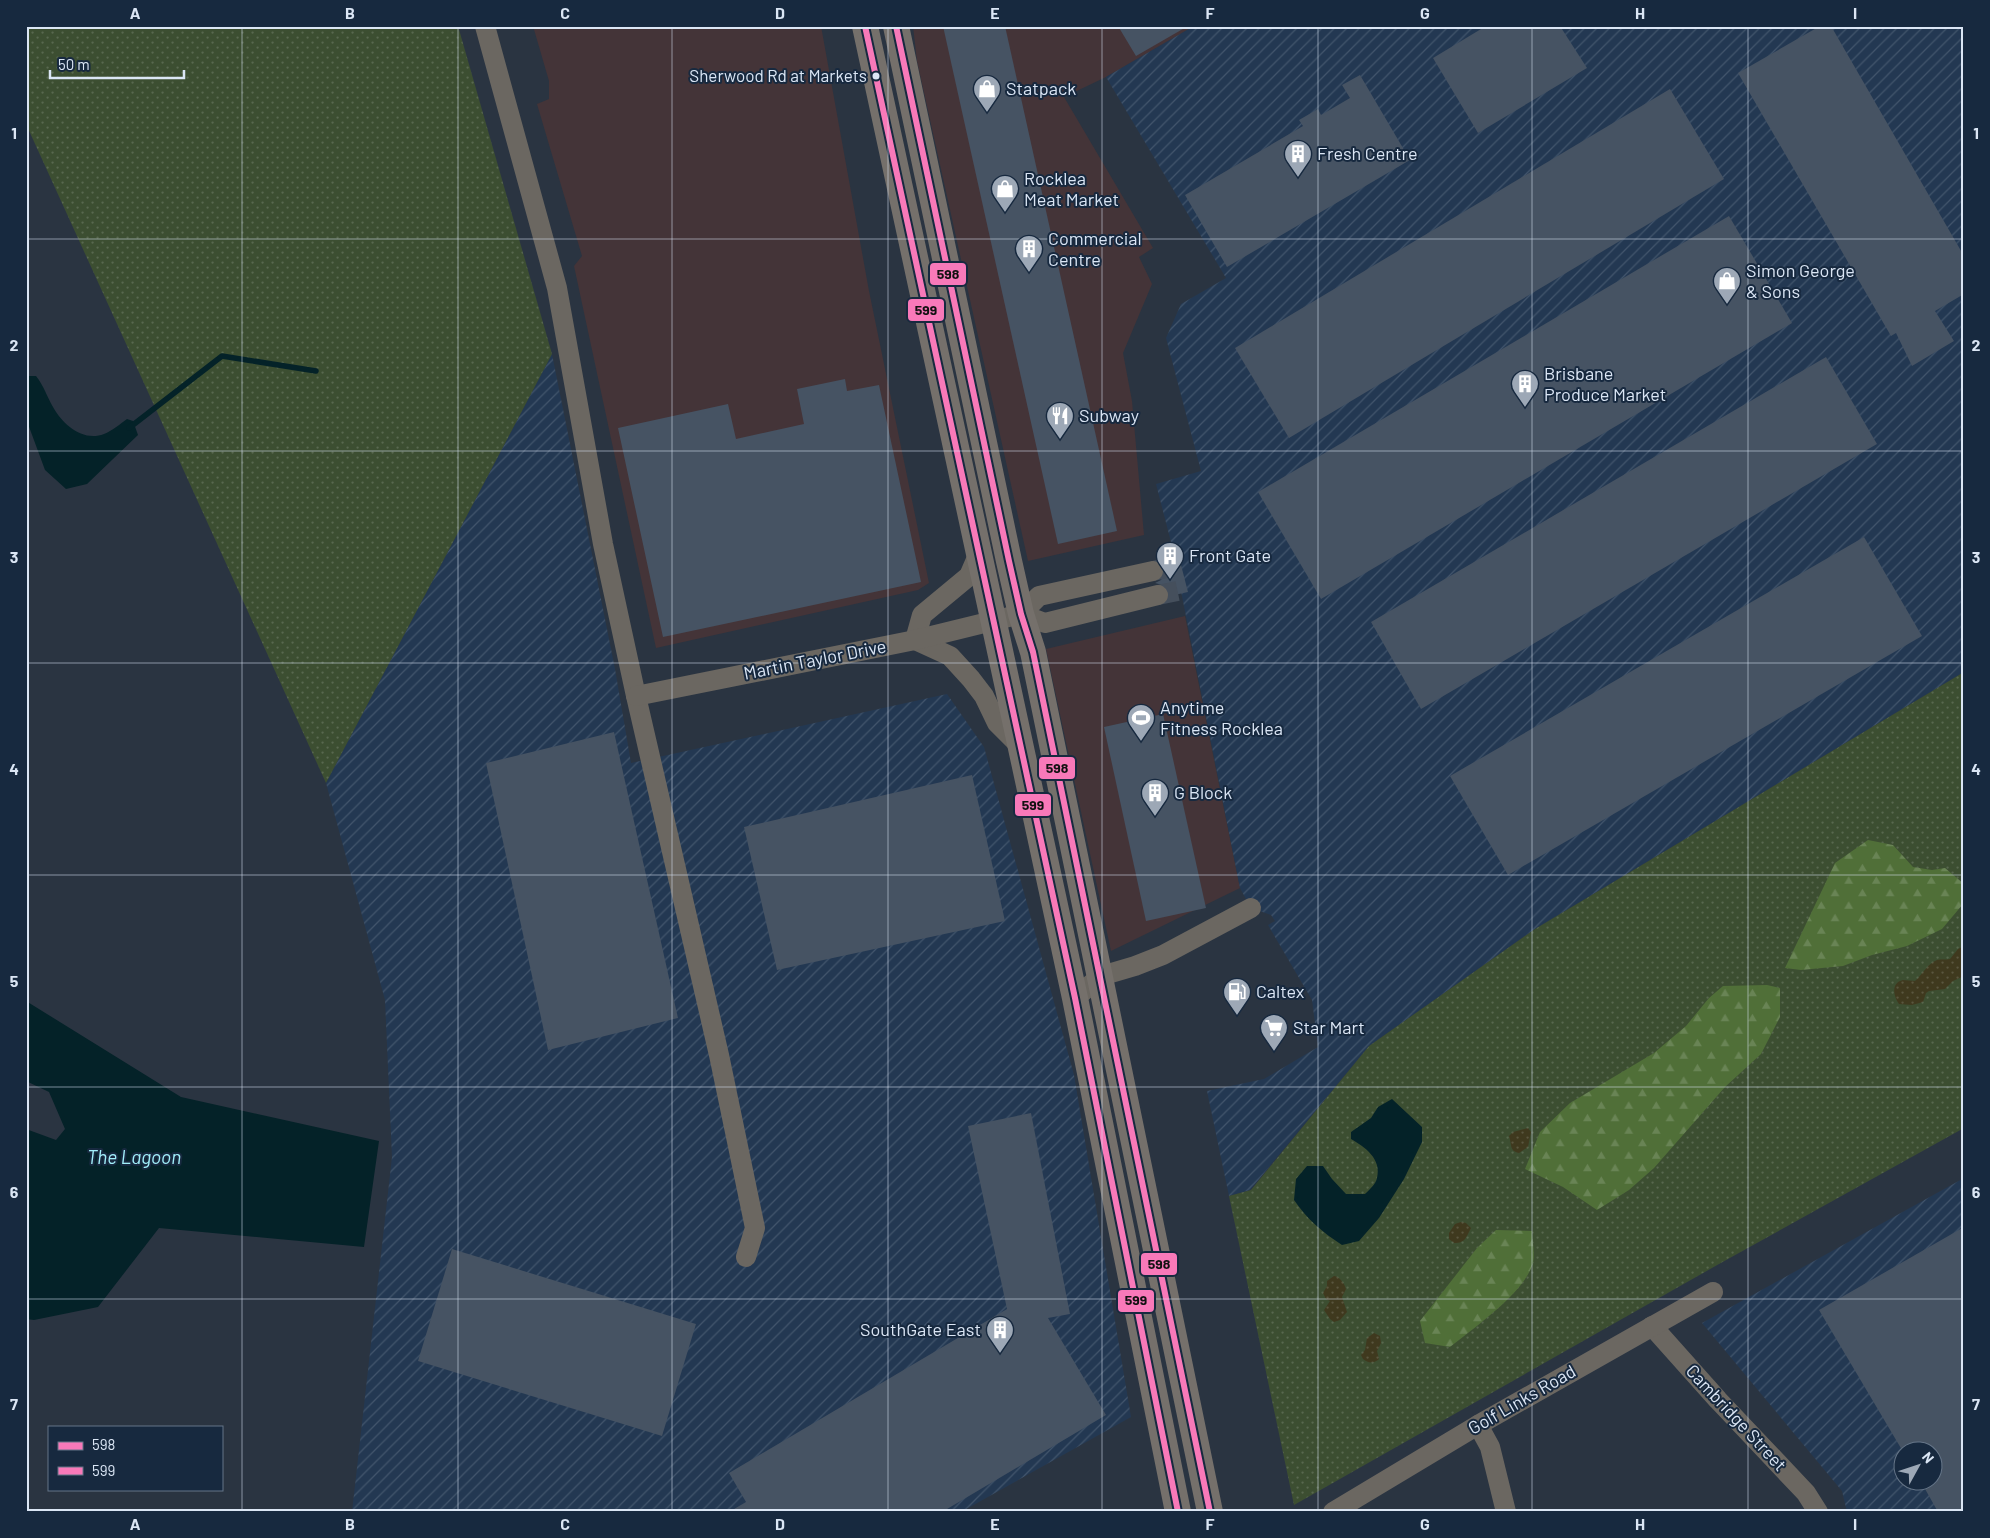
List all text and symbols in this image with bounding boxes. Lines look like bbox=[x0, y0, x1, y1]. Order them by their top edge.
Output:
text: A bbox=[130, 3, 141, 22]
text: B bbox=[345, 3, 355, 22]
text: C bbox=[560, 3, 570, 22]
text: D bbox=[775, 3, 785, 22]
text: E bbox=[990, 3, 1000, 22]
text: F bbox=[1206, 3, 1215, 22]
text: G bbox=[1420, 3, 1430, 22]
text: H bbox=[1635, 3, 1645, 22]
text: I bbox=[1853, 3, 1857, 22]
scale bar bbox=[50, 48, 184, 80]
text: 50 m bbox=[58, 55, 90, 73]
place label: Sherwood Rd at Markets bbox=[689, 65, 867, 85]
marker: Sherwood Rd at Markets bbox=[871, 71, 881, 81]
shop icon: Statpack bbox=[972, 74, 1002, 113]
place label: Statpack bbox=[1006, 77, 1076, 99]
text: 1 bbox=[11, 123, 17, 142]
text: 1 bbox=[1973, 123, 1979, 142]
building icon: Fresh Centre bbox=[1283, 139, 1313, 178]
place label: Fresh Centre bbox=[1317, 142, 1418, 164]
place label: Rocklea Meat Market bbox=[1024, 167, 1119, 210]
shop icon: Rocklea Meat Market bbox=[990, 174, 1020, 213]
place label: Commercial Centre bbox=[1048, 227, 1142, 270]
building icon: Commercial Centre bbox=[1014, 234, 1044, 273]
place label: Simon George & Sons bbox=[1746, 259, 1855, 302]
line badge: 598 bbox=[929, 262, 967, 286]
text: 598 bbox=[937, 265, 960, 282]
shop icon: Simon George & Sons bbox=[1712, 266, 1742, 305]
line badge: 599 bbox=[907, 298, 945, 322]
text: 599 bbox=[915, 301, 937, 318]
text: 2 bbox=[10, 335, 19, 354]
text: 2 bbox=[1972, 335, 1981, 354]
place label: Brisbane Produce Market bbox=[1544, 362, 1666, 405]
building icon: Brisbane Produce Market bbox=[1510, 369, 1540, 408]
restaurant icon: Subway bbox=[1045, 401, 1075, 440]
place label: Subway bbox=[1079, 404, 1139, 426]
building icon: Front Gate bbox=[1155, 541, 1185, 580]
place label: Front Gate bbox=[1189, 544, 1271, 566]
text: 3 bbox=[10, 547, 18, 566]
text: 3 bbox=[1972, 547, 1980, 566]
street label: Martin Taylor Drive bbox=[742, 634, 888, 684]
place label: Anytime Fitness Rocklea bbox=[1160, 696, 1283, 739]
sports icon: Anytime Fitness Rocklea bbox=[1126, 703, 1156, 742]
line badge: 598 bbox=[1038, 756, 1076, 780]
text: 4 bbox=[9, 759, 19, 778]
text: 598 bbox=[1046, 759, 1069, 776]
text: 4 bbox=[1971, 759, 1981, 778]
building icon: G Block bbox=[1140, 778, 1170, 817]
place label: G Block bbox=[1174, 781, 1232, 803]
line badge: 599 bbox=[1014, 793, 1052, 817]
text: 599 bbox=[1022, 796, 1044, 813]
text: 5 bbox=[10, 971, 19, 990]
text: 5 bbox=[1972, 971, 1981, 990]
fuel station icon: Caltex bbox=[1222, 977, 1252, 1016]
place label: Caltex bbox=[1256, 980, 1305, 1002]
supermarket icon: Star Mart bbox=[1259, 1013, 1289, 1052]
place label: Star Mart bbox=[1293, 1016, 1365, 1038]
water label: The Lagoon bbox=[87, 1145, 181, 1168]
text: 6 bbox=[10, 1182, 19, 1201]
text: 6 bbox=[1972, 1182, 1981, 1201]
line badge: 598 bbox=[1140, 1252, 1178, 1276]
text: 598 bbox=[1148, 1255, 1171, 1272]
line badge: 599 bbox=[1117, 1289, 1155, 1313]
text: 599 bbox=[1125, 1291, 1147, 1308]
building icon: SouthGate East bbox=[985, 1315, 1015, 1354]
place label: SouthGate East bbox=[860, 1318, 981, 1340]
street label: Golf Links Road bbox=[1464, 1359, 1579, 1439]
street label: Cambridge Street bbox=[1682, 1359, 1792, 1475]
text: 7 bbox=[10, 1394, 18, 1413]
text: 7 bbox=[1972, 1394, 1980, 1413]
legend bbox=[48, 1426, 222, 1490]
text: 598 bbox=[92, 1435, 115, 1453]
north arrow bbox=[1892, 1440, 1942, 1490]
text: N bbox=[1919, 1448, 1938, 1466]
text: 599 bbox=[92, 1461, 115, 1479]
text: A bbox=[130, 1514, 141, 1533]
text: B bbox=[345, 1514, 355, 1533]
text: C bbox=[560, 1514, 570, 1533]
text: D bbox=[775, 1514, 785, 1533]
text: E bbox=[990, 1514, 1000, 1533]
text: F bbox=[1206, 1514, 1215, 1533]
text: G bbox=[1420, 1514, 1430, 1533]
text: H bbox=[1635, 1514, 1645, 1533]
text: I bbox=[1853, 1514, 1857, 1533]

